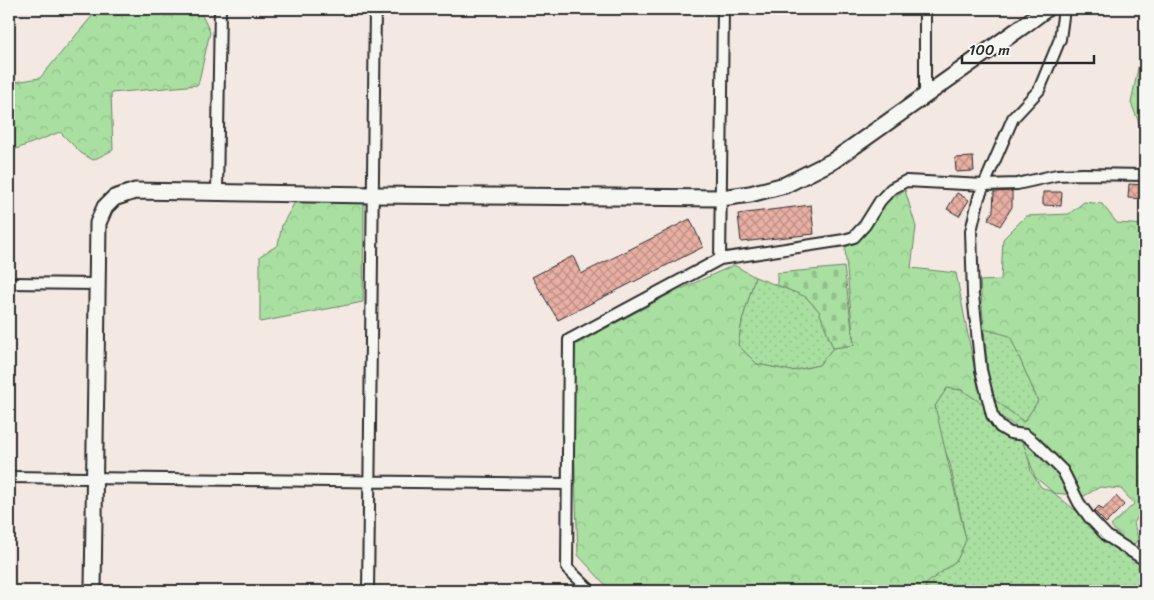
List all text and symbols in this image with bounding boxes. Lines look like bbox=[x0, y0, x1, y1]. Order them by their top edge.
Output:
scale bar bbox=[962, 32, 1094, 64]
text: 100 m bbox=[969, 37, 1010, 63]

